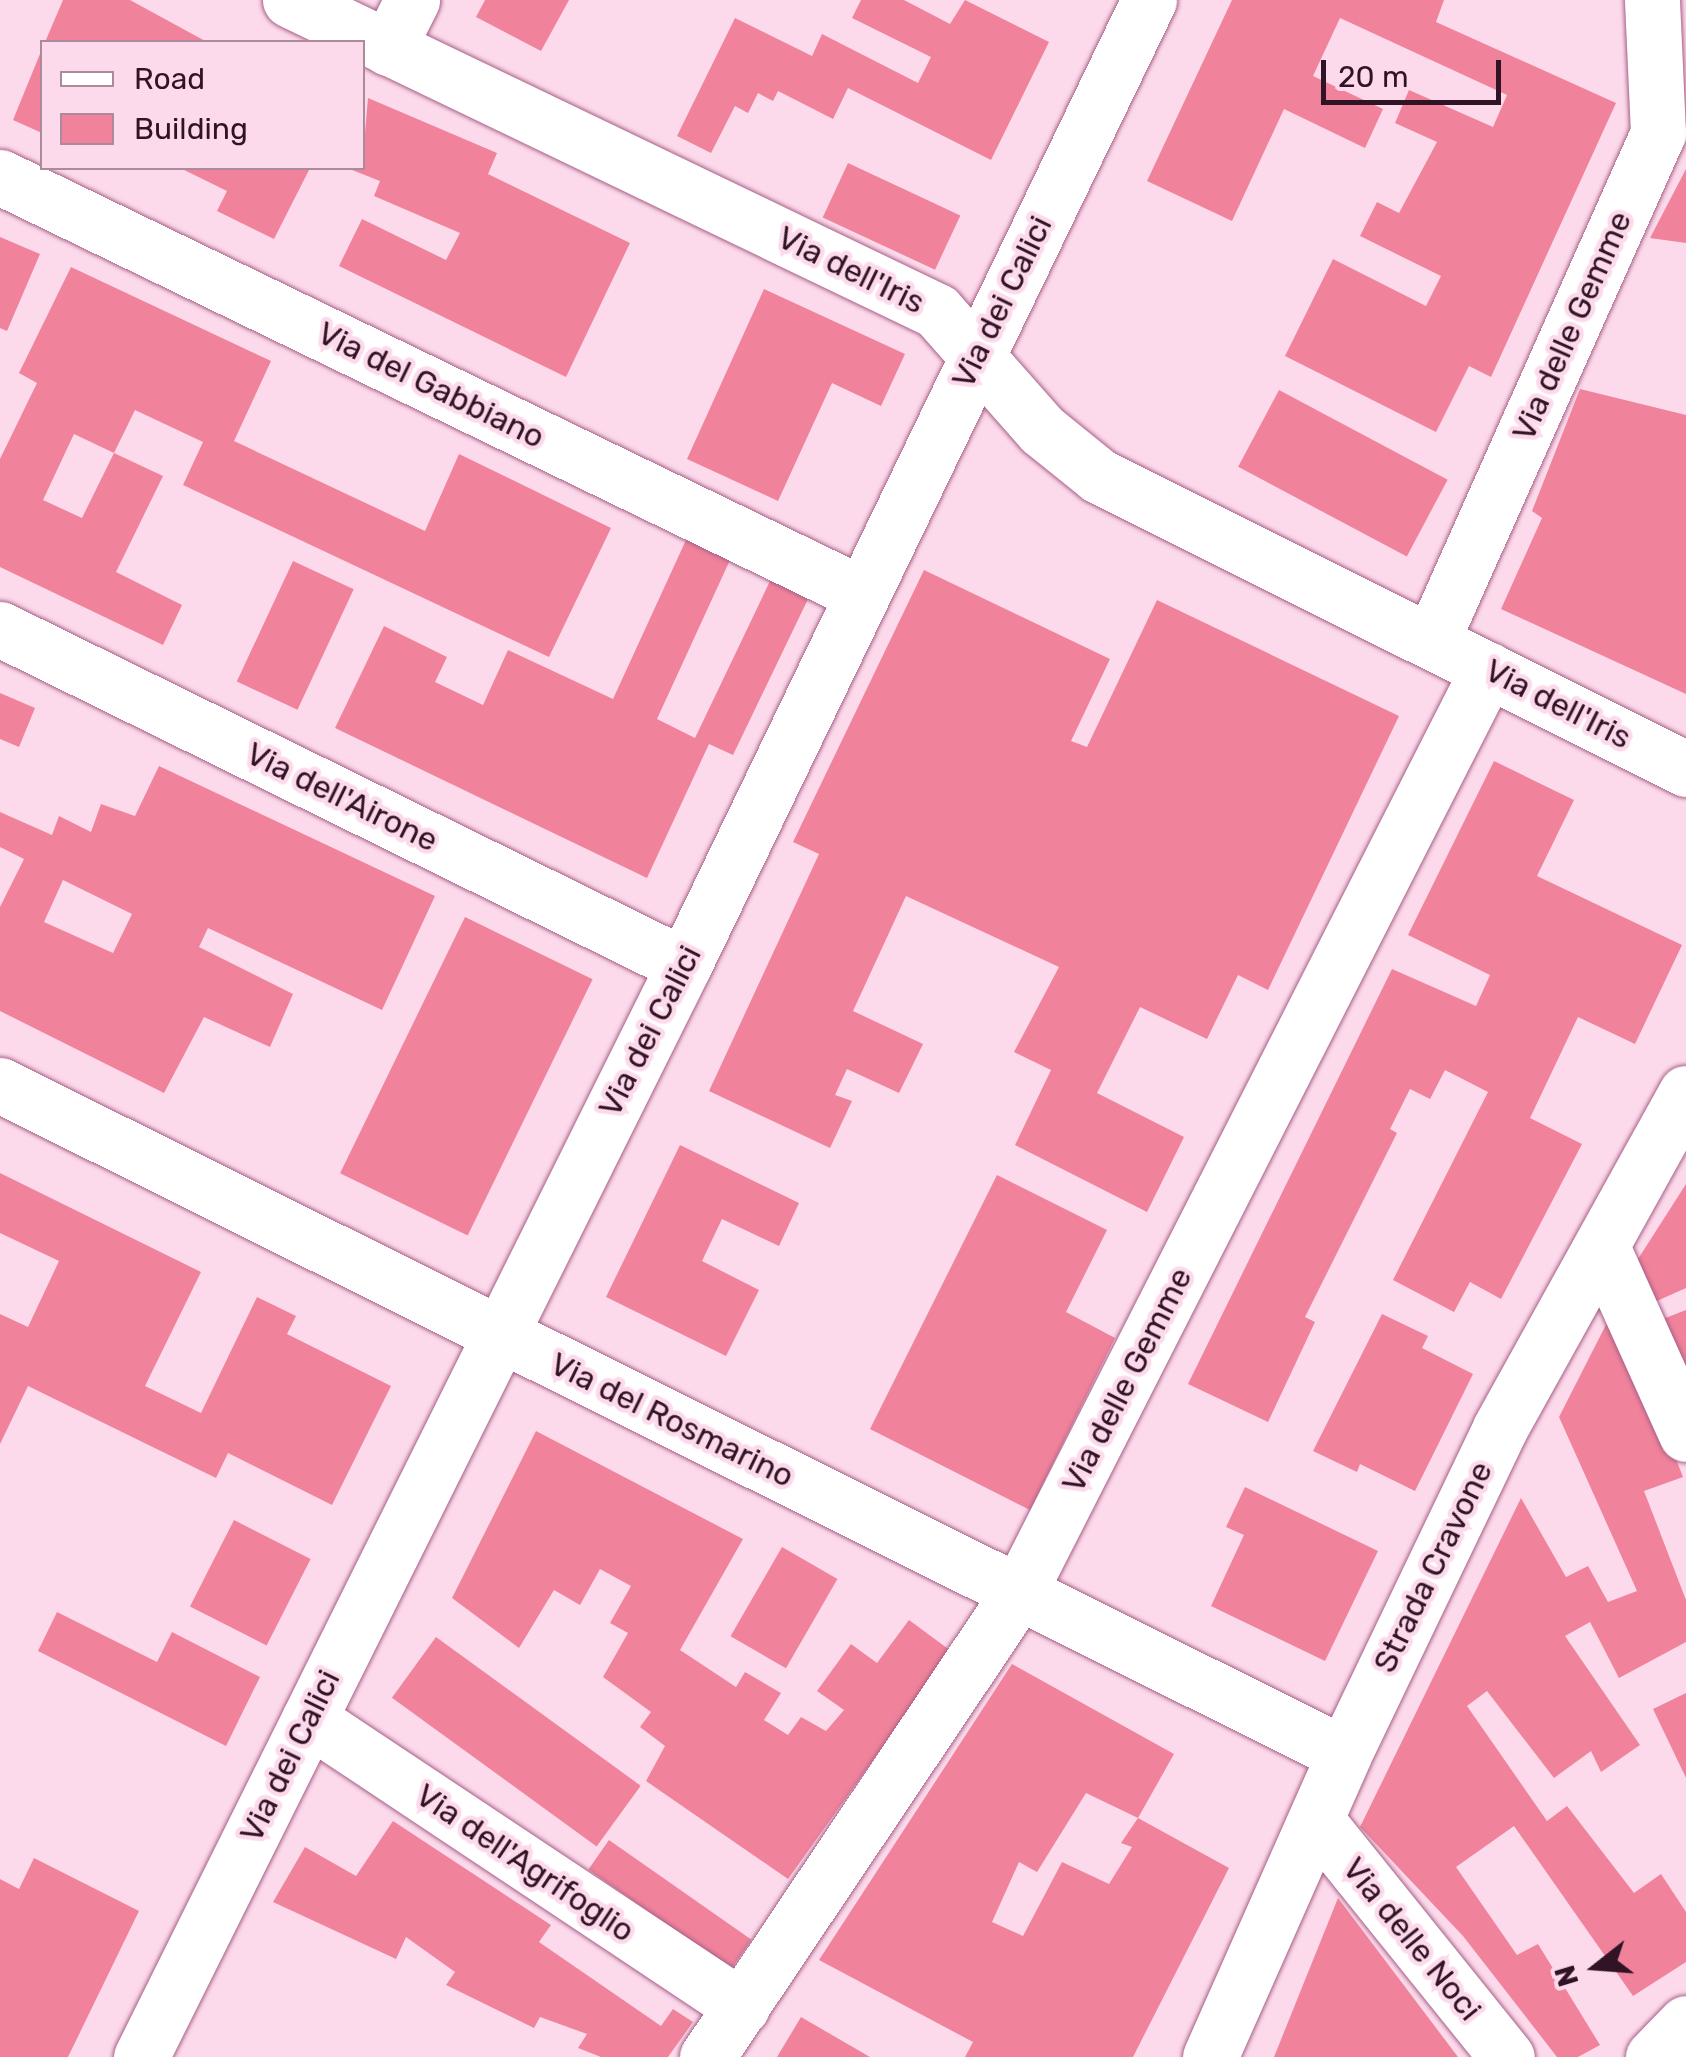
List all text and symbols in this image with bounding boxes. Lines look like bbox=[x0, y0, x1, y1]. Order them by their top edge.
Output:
legend bbox=[40, 40, 365, 170]
scale bar bbox=[1326, 40, 1506, 102]
text: 20 m bbox=[1338, 59, 1409, 95]
text: Road bbox=[134, 61, 205, 97]
text: Building bbox=[134, 111, 248, 147]
street label: Via delle Gemme bbox=[1504, 205, 1640, 447]
street label: Via dei Calici bbox=[944, 210, 1060, 394]
street label: Via dell'Iris bbox=[771, 218, 931, 322]
street label: Via del Gabbiano bbox=[311, 314, 551, 456]
street label: Via dell'Iris bbox=[1479, 651, 1637, 757]
street label: Via dell'Airone bbox=[240, 734, 444, 860]
street label: Via dei Calici bbox=[591, 939, 709, 1123]
street label: Via delle Gemme bbox=[1054, 1261, 1200, 1499]
street label: Via del Rosmarino bbox=[544, 1344, 800, 1496]
street label: Strada Cravone bbox=[1365, 1455, 1501, 1679]
street label: Via dei Calici bbox=[232, 1664, 348, 1848]
street label: Via dell'Agrifoglio bbox=[409, 1776, 641, 1950]
street label: Via delle Noci bbox=[1335, 1850, 1489, 2028]
north arrow bbox=[1546, 1917, 1646, 2017]
text: N bbox=[1548, 1961, 1586, 1990]

